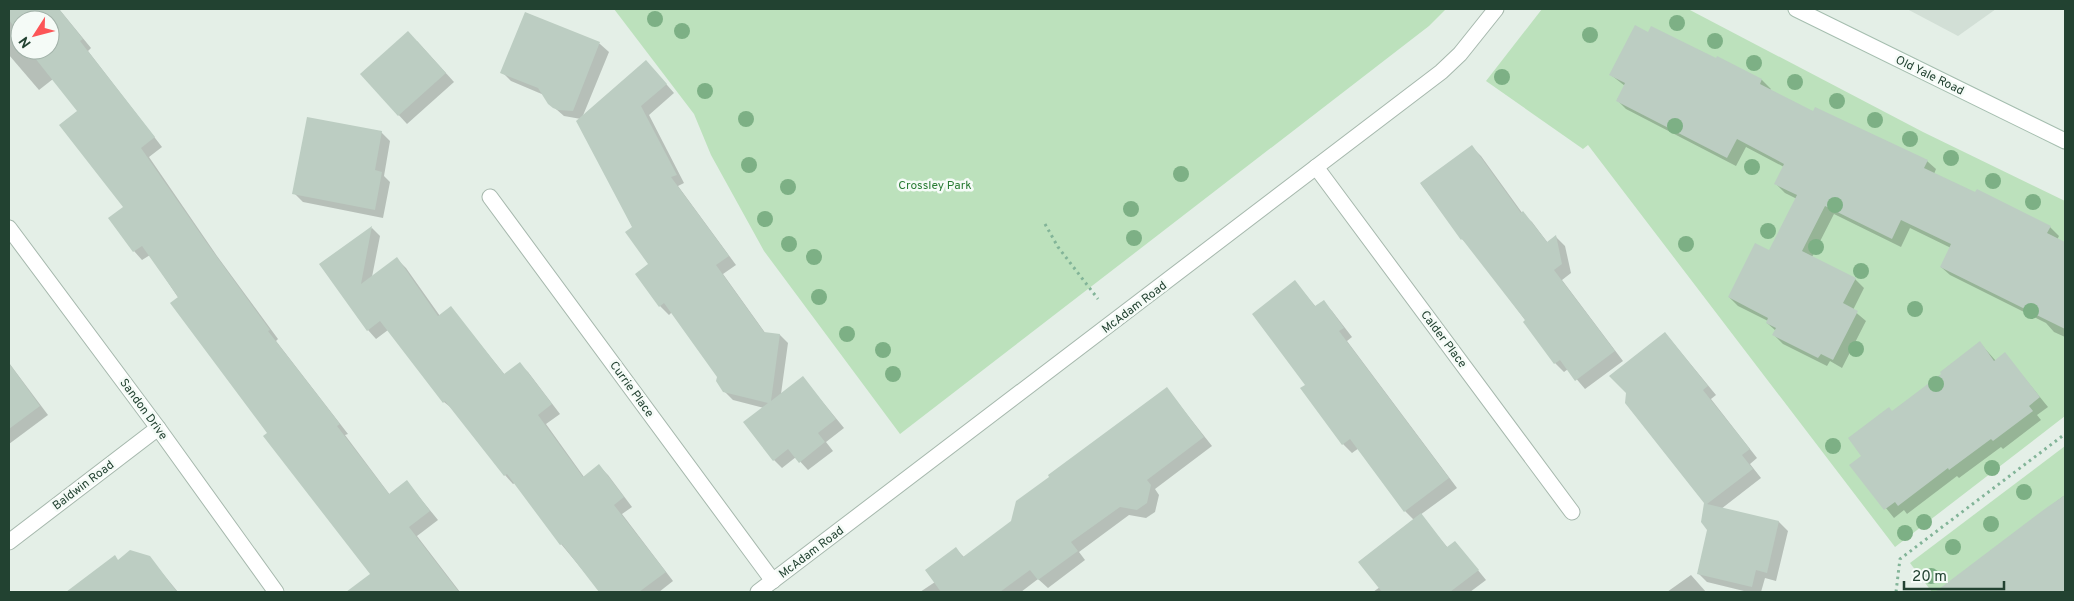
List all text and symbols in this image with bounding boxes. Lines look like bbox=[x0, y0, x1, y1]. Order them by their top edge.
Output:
north arrow bbox=[10, 10, 60, 60]
text: N bbox=[16, 33, 36, 51]
street label: Old Yale Road bbox=[1893, 52, 1966, 99]
park label: Crossley Park bbox=[898, 178, 972, 194]
street label: McAdam Road bbox=[1099, 278, 1170, 338]
street label: Calder Place bbox=[1416, 308, 1470, 371]
street label: Currie Place bbox=[605, 358, 657, 421]
street label: Sandon Drive bbox=[116, 376, 171, 443]
street label: Baldwin Road bbox=[50, 457, 118, 514]
street label: McAdam Road bbox=[776, 523, 847, 583]
scale bar bbox=[1904, 558, 2004, 590]
text: 20 m bbox=[1912, 568, 1947, 587]

